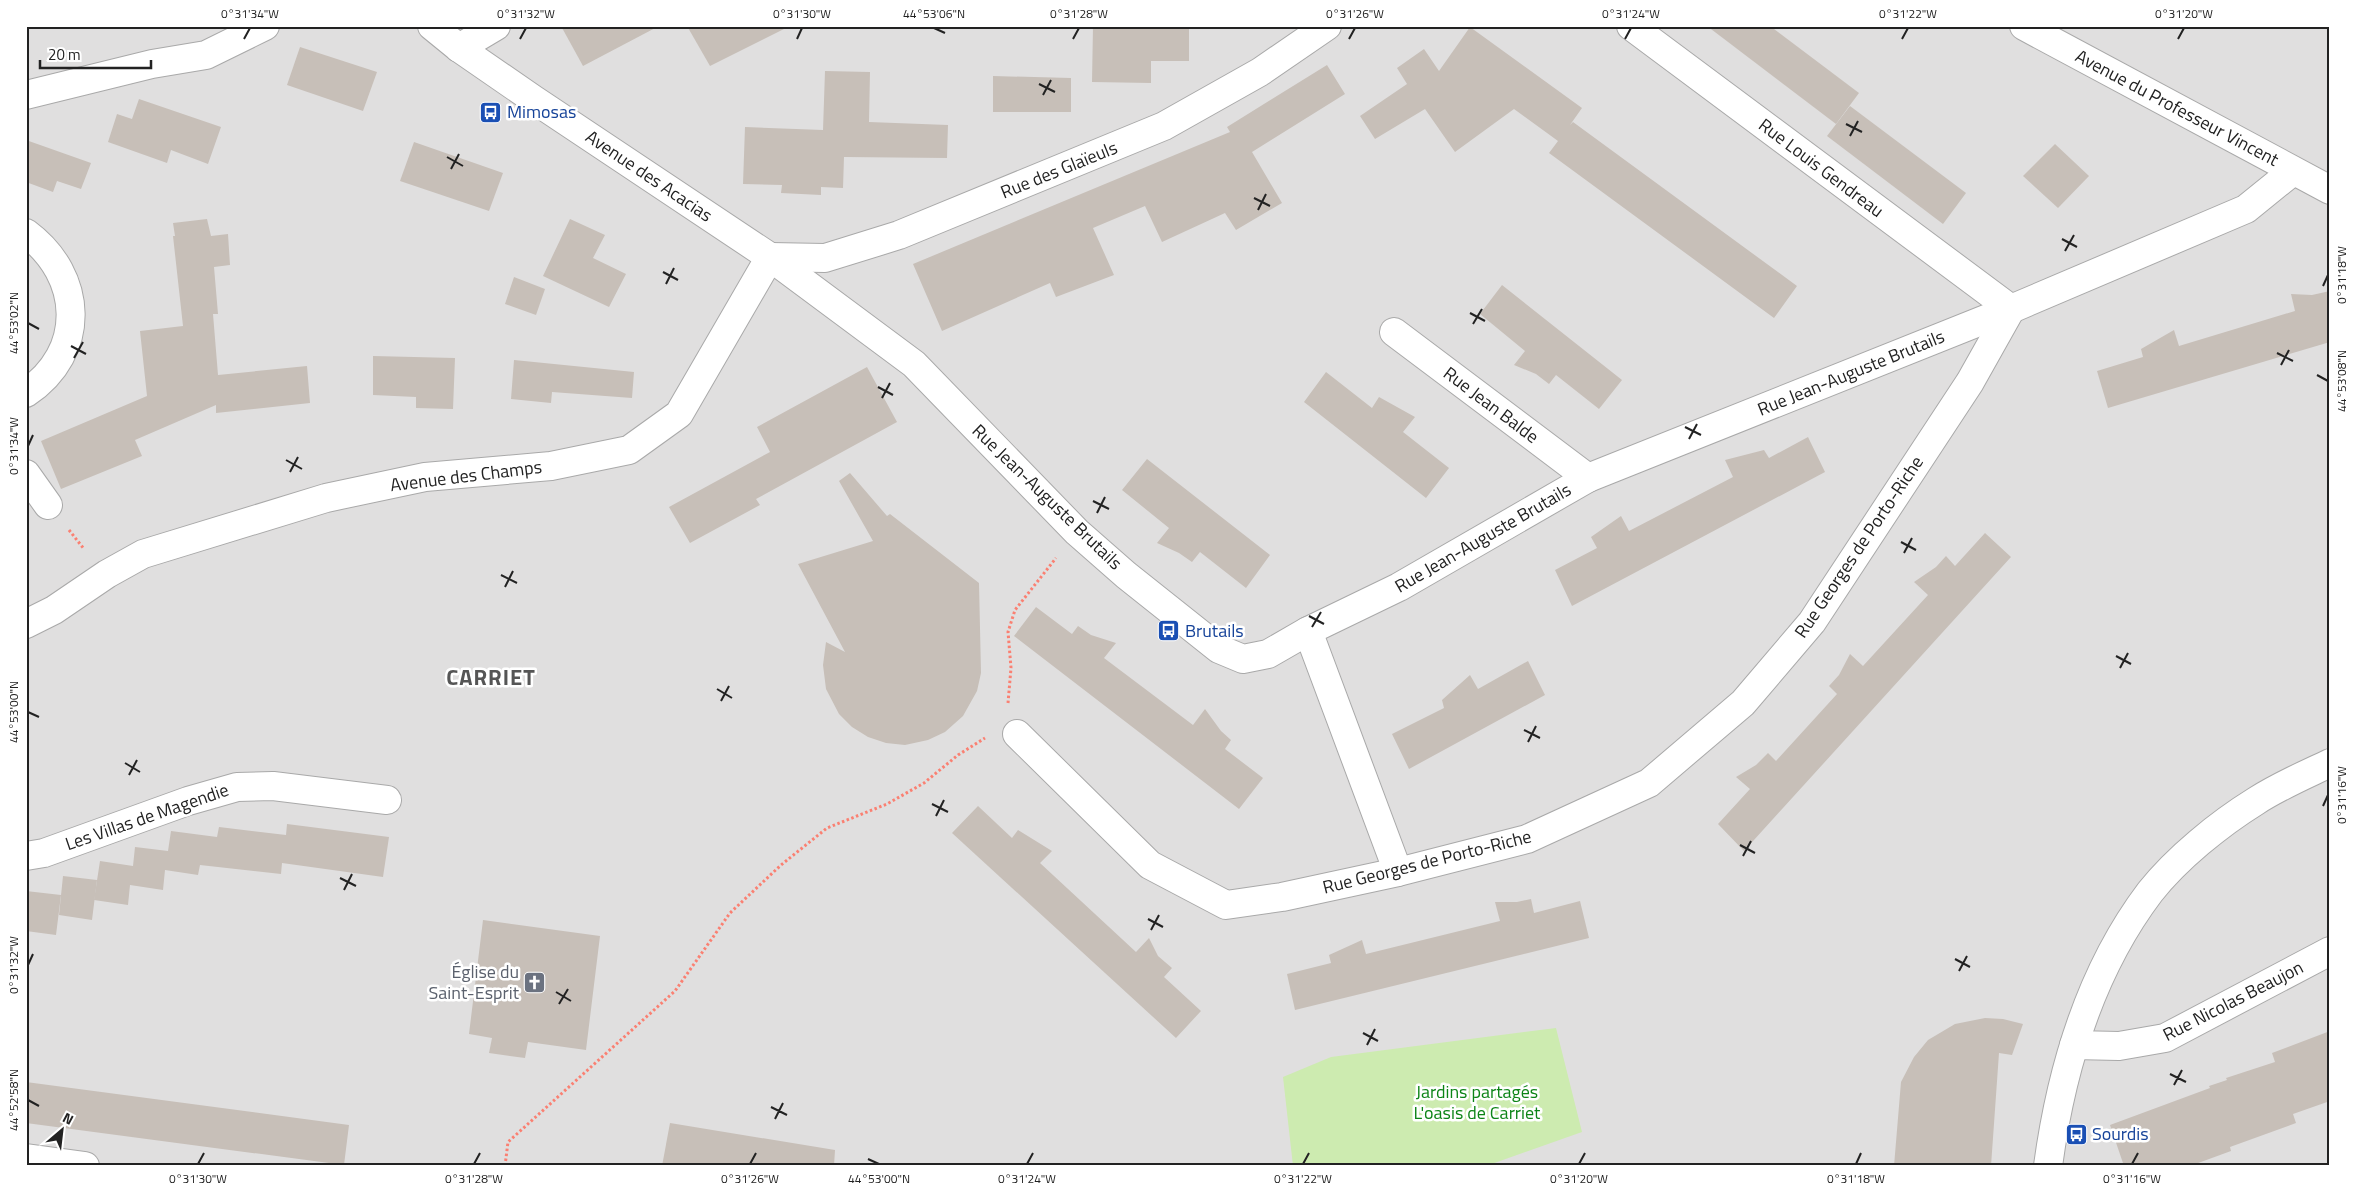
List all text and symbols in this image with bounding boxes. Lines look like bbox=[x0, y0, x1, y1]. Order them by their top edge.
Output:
text: 0°31'34"W bbox=[221, 4, 279, 23]
text: 0°31'32"W bbox=[497, 4, 555, 23]
text: 0°31'30"W bbox=[773, 4, 831, 23]
text: 44°53'06"N bbox=[903, 4, 965, 23]
text: 0°31'28"W bbox=[1050, 4, 1108, 23]
text: 0°31'26"W bbox=[1326, 4, 1384, 23]
text: 0°31'24"W bbox=[1602, 4, 1660, 23]
text: 0°31'22"W bbox=[1879, 4, 1937, 23]
text: 0°31'20"W bbox=[2155, 4, 2213, 23]
scale bar bbox=[40, 38, 151, 70]
street label: Avenue du Professeur Vincent bbox=[2071, 42, 2284, 173]
text: 20 m bbox=[48, 43, 81, 66]
place label: Mimosas bbox=[507, 98, 576, 125]
bus stop icon: Mimosas bbox=[479, 100, 503, 124]
street label: Rue Louis Gendreau bbox=[1753, 112, 1890, 224]
street label: Avenue des Acacias bbox=[580, 123, 718, 228]
street label: Rue des Glaïeuls bbox=[996, 134, 1121, 205]
text: 0°31'18"W bbox=[2332, 246, 2351, 304]
text: 44°53'02"N bbox=[4, 292, 23, 354]
street label: Rue Jean-Auguste Brutails bbox=[1753, 323, 1948, 422]
text: 44°53'08"N bbox=[2332, 350, 2351, 412]
street label: Rue Jean Balde bbox=[1438, 360, 1545, 449]
text: 0°31'34"W bbox=[4, 417, 23, 475]
street label: Rue Jean-Auguste Brutails bbox=[966, 418, 1129, 576]
street label: Rue Georges de Porto-Riche bbox=[1787, 450, 1930, 643]
street label: Avenue des Champs bbox=[389, 453, 543, 498]
street label: Rue Jean-Auguste Brutails bbox=[1390, 476, 1576, 599]
place label: Brutails bbox=[1185, 617, 1244, 644]
bus stop icon: Brutails bbox=[1157, 619, 1181, 643]
district label: CARRIET bbox=[446, 660, 536, 694]
text: 44°53'00"N bbox=[4, 681, 23, 743]
text: 0°31'16"W bbox=[2332, 766, 2351, 824]
street label: Les Villas de Magendie bbox=[61, 776, 232, 857]
street label: Rue Georges de Porto-Riche bbox=[1320, 822, 1534, 901]
text: 0°31'32"W bbox=[4, 936, 23, 994]
street label: Rue Nicolas Beaujon bbox=[2158, 953, 2308, 1048]
place label: Église du Saint-Esprit bbox=[429, 958, 520, 1006]
church icon: Église du Saint-Esprit bbox=[523, 970, 547, 994]
text: 44°52'58"N bbox=[4, 1069, 23, 1131]
park label: Jardins partagés L'oasis de Carriet bbox=[1414, 1078, 1541, 1126]
north arrow bbox=[38, 1104, 88, 1154]
text: N bbox=[59, 1107, 78, 1130]
place label: Sourdis bbox=[2092, 1120, 2149, 1147]
bus stop icon: Sourdis bbox=[2064, 1122, 2088, 1146]
text: 0°31'30"W bbox=[169, 1169, 227, 1188]
text: 0°31'28"W bbox=[445, 1169, 503, 1188]
text: 0°31'26"W bbox=[721, 1169, 779, 1188]
text: 44°53'00"N bbox=[848, 1169, 910, 1188]
text: 0°31'24"W bbox=[998, 1169, 1056, 1188]
text: 0°31'22"W bbox=[1274, 1169, 1332, 1188]
text: 0°31'20"W bbox=[1550, 1169, 1608, 1188]
text: 0°31'18"W bbox=[1827, 1169, 1885, 1188]
text: 0°31'16"W bbox=[2103, 1169, 2161, 1188]

